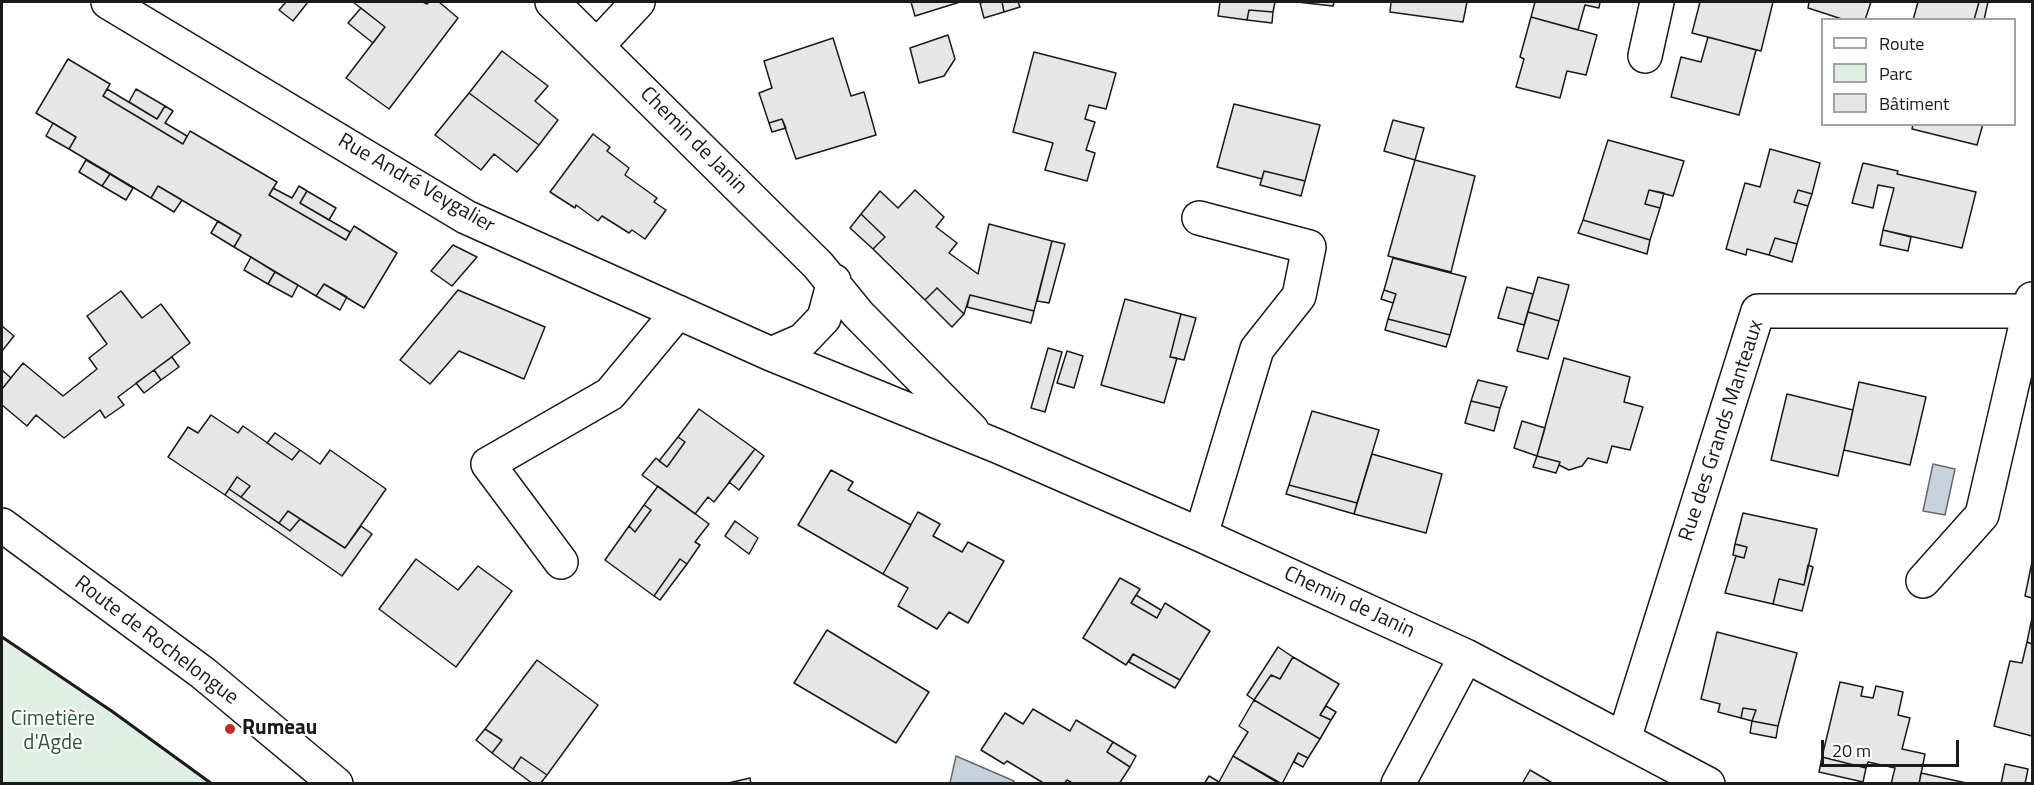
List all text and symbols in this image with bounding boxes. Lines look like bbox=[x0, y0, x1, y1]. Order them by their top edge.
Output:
legend bbox=[1821, 18, 2016, 126]
text: Route bbox=[1879, 30, 1924, 57]
text: Parc bbox=[1879, 60, 1913, 87]
street label: Chemin de Janin bbox=[634, 82, 752, 200]
text: Bâtiment bbox=[1879, 90, 1949, 117]
street label: Rue André Veygalier bbox=[333, 129, 499, 239]
street label: Rue des Grands Manteaux bbox=[1674, 317, 1770, 545]
street label: Chemin de Janin bbox=[1280, 562, 1418, 644]
street label: Route de Rochelongue bbox=[69, 571, 243, 711]
park label: Cimetière d'Agde bbox=[11, 707, 95, 757]
place label: Rumeau bbox=[242, 716, 317, 742]
marker: Rumeau bbox=[223, 722, 237, 736]
scale bar bbox=[1824, 728, 1962, 766]
text: 20 m bbox=[1832, 737, 1871, 764]

